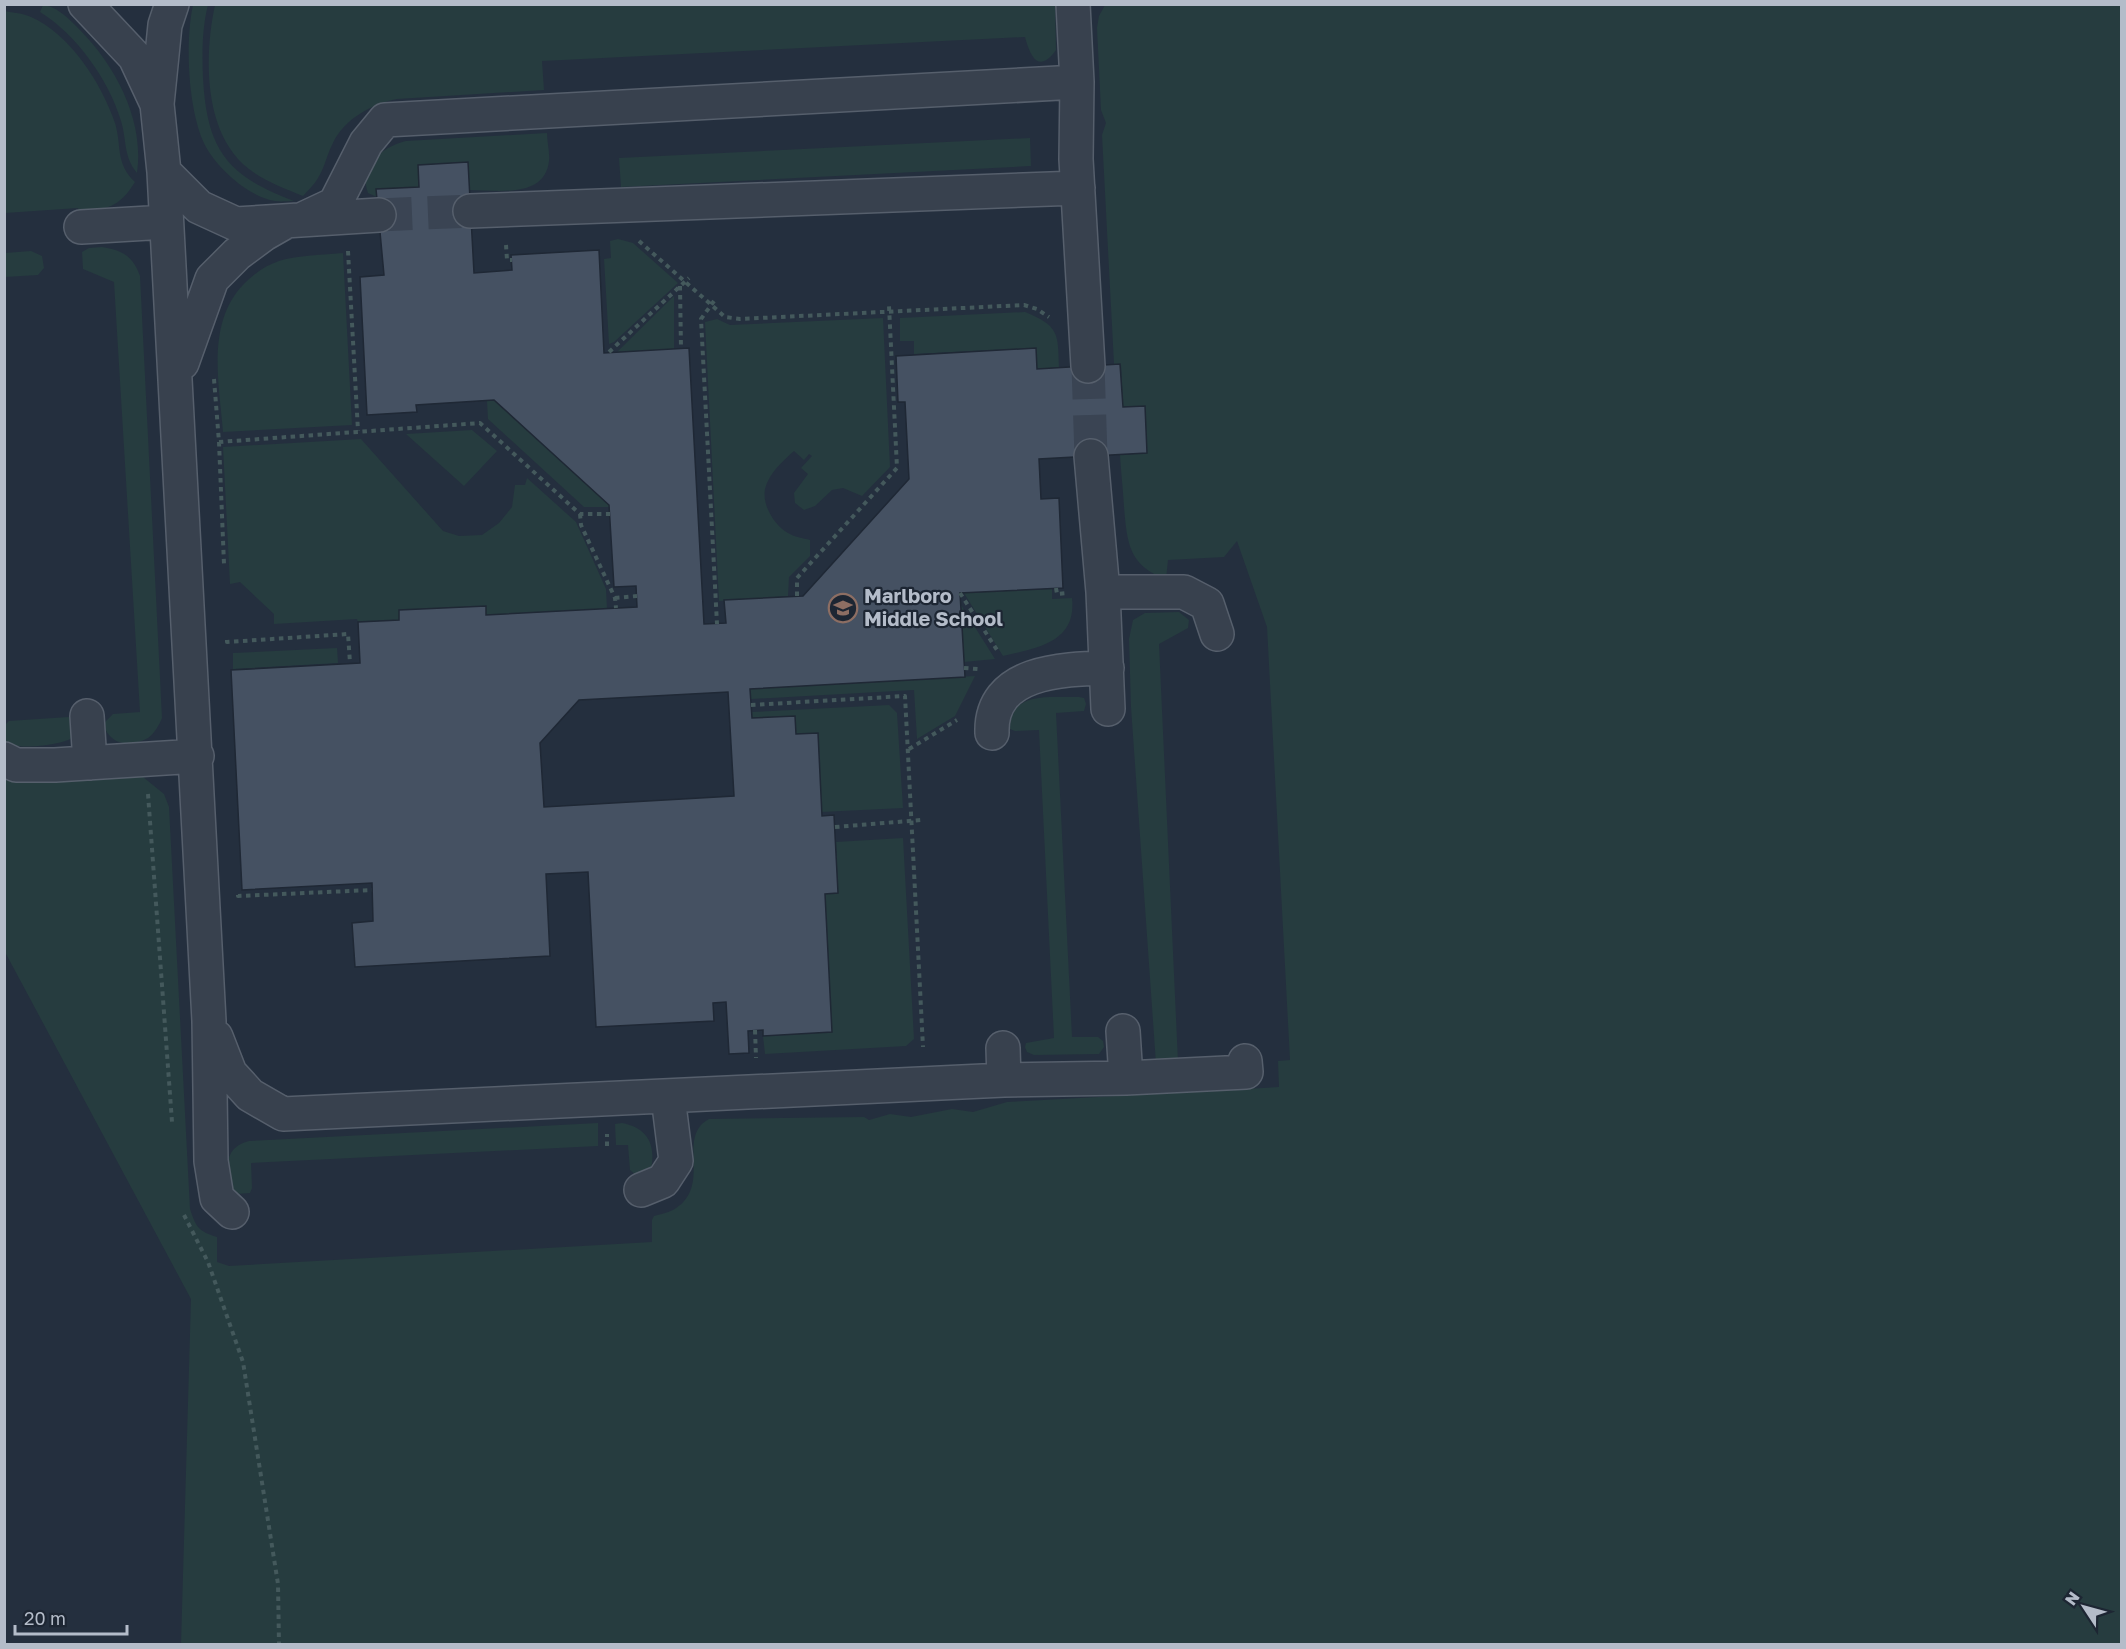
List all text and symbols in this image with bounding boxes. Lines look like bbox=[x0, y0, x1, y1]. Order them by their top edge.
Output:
place label: Marlboro Middle School bbox=[864, 583, 1003, 630]
school or university icon: Marlboro Middle School bbox=[827, 592, 859, 624]
north arrow bbox=[2054, 1577, 2114, 1637]
text: N bbox=[2060, 1587, 2084, 1609]
scale bar bbox=[15, 1598, 128, 1636]
text: 20 m bbox=[24, 1607, 66, 1629]

